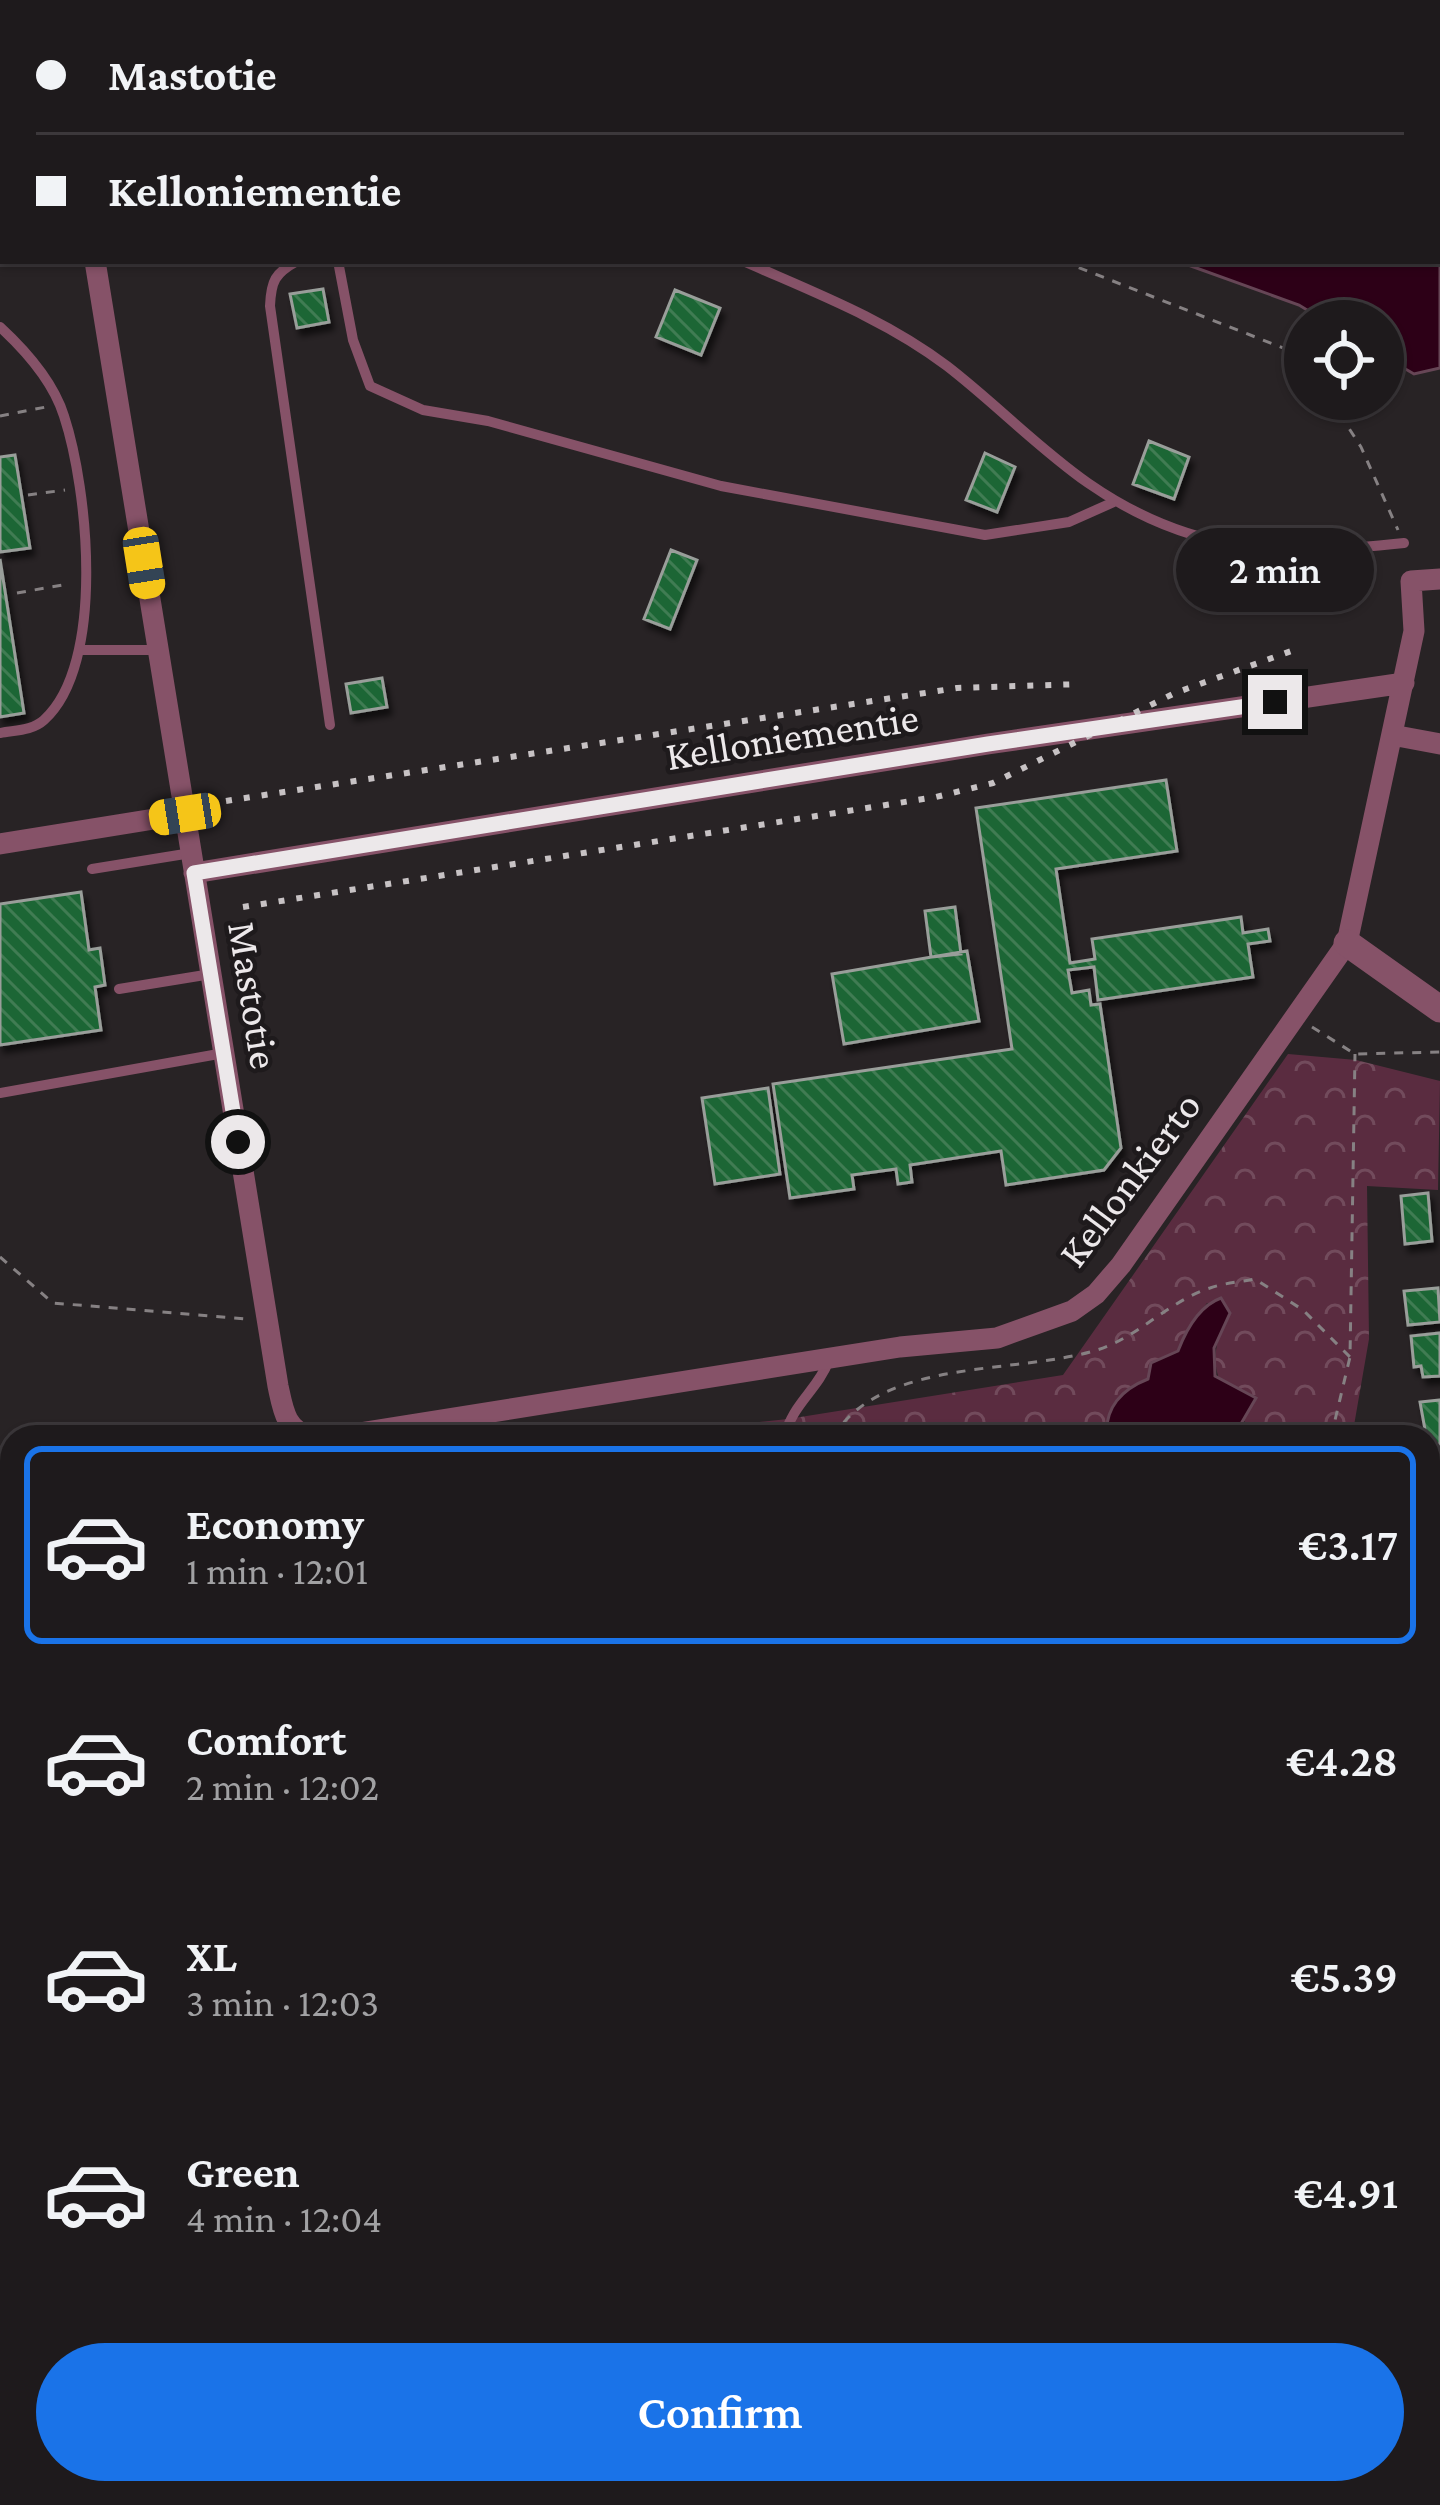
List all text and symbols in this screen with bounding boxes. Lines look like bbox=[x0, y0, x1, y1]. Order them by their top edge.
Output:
text: Mastotie bbox=[108, 50, 277, 100]
text: Kelloniementie bbox=[108, 166, 401, 216]
map controls bbox=[1284, 300, 1404, 420]
button: locate bbox=[1284, 300, 1404, 420]
car bbox=[121, 525, 167, 601]
callout: 2 min bbox=[1176, 528, 1374, 612]
text: 2 min bbox=[1229, 548, 1321, 591]
route end bbox=[1248, 675, 1302, 729]
street label: Kelloniementie bbox=[662, 693, 922, 779]
car bbox=[147, 791, 223, 837]
street label: Mastotie bbox=[219, 918, 289, 1072]
street label: Kellonkierto bbox=[1048, 1082, 1210, 1276]
route start bbox=[211, 1115, 265, 1169]
icon: car bbox=[42, 1491, 150, 1599]
text: Economy bbox=[186, 1499, 364, 1549]
text: €3.17 bbox=[1298, 1520, 1398, 1570]
text: 1 min · 12:01 bbox=[186, 1549, 368, 1592]
icon: car bbox=[42, 1707, 150, 1815]
text: Comfort bbox=[186, 1715, 347, 1765]
text: €4.28 bbox=[1286, 1736, 1398, 1786]
text: 2 min · 12:02 bbox=[186, 1765, 379, 1808]
icon: car bbox=[42, 1923, 150, 2031]
text: XL bbox=[186, 1931, 237, 1981]
text: €5.39 bbox=[1290, 1952, 1398, 2002]
text: 3 min · 12:03 bbox=[186, 1981, 379, 2024]
icon: car bbox=[42, 2139, 150, 2247]
text: Green bbox=[186, 2147, 300, 2197]
text: €4.91 bbox=[1294, 2168, 1398, 2218]
text: 4 min · 12:04 bbox=[186, 2197, 382, 2240]
button: Confirm bbox=[36, 2343, 1404, 2481]

